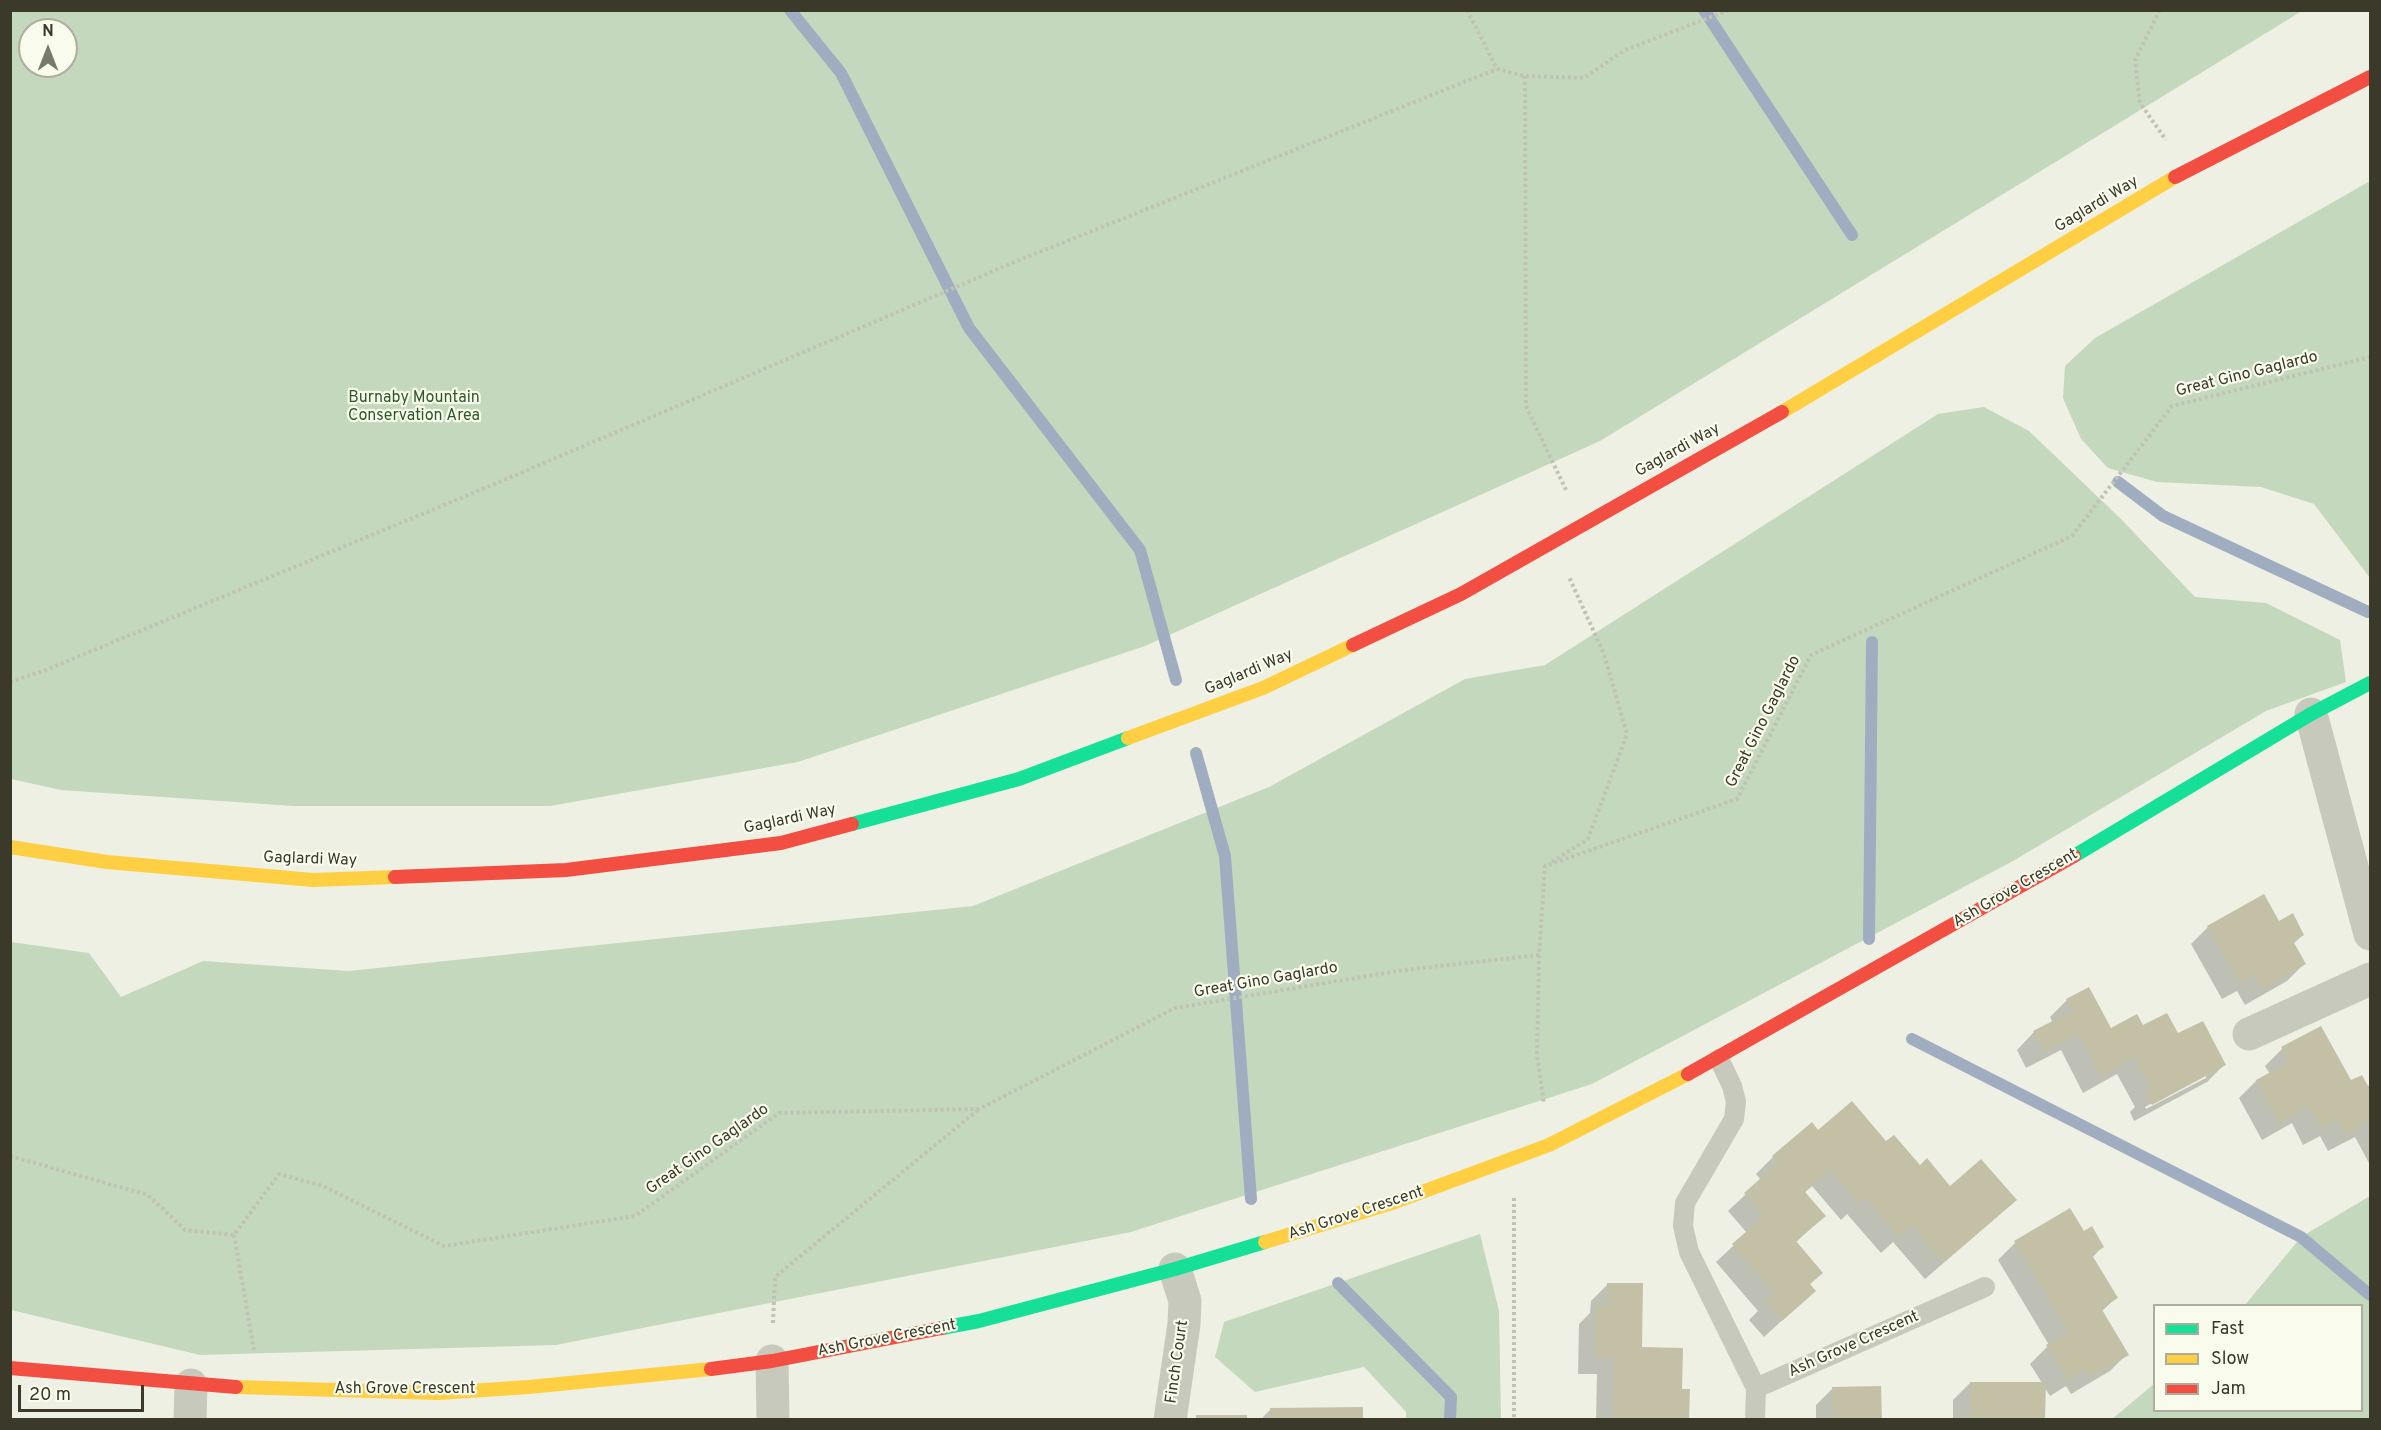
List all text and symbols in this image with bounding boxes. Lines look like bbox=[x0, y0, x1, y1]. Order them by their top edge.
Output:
north arrow bbox=[18, 18, 78, 78]
text: N bbox=[42, 22, 54, 42]
street label: Gaglardi Way bbox=[2052, 173, 2142, 237]
street label: Great Gino Gaglardo bbox=[2174, 348, 2320, 402]
park label: Burnaby Mountain Conservation Area bbox=[348, 389, 480, 427]
street label: Gaglardi Way bbox=[1632, 420, 1724, 482]
street label: Gaglardi Way bbox=[1202, 646, 1296, 700]
street label: Great Gino Gaglardo bbox=[1722, 653, 1806, 791]
street label: Gaglardi Way bbox=[742, 801, 838, 839]
street label: Ash Grove Crescent bbox=[1950, 845, 2082, 933]
street label: Gaglardi Way bbox=[263, 849, 357, 871]
street label: Great Gino Gaglardo bbox=[1193, 959, 1339, 1003]
street label: Great Gino Gaglardo bbox=[643, 1100, 773, 1200]
street label: Ash Grove Crescent bbox=[1286, 1183, 1426, 1245]
legend bbox=[2153, 1304, 2363, 1412]
street label: Ash Grove Crescent bbox=[1786, 1308, 1922, 1382]
street label: Ash Grove Crescent bbox=[816, 1316, 958, 1362]
text: Fast bbox=[2211, 1318, 2244, 1341]
street label: Finch Court bbox=[1163, 1319, 1193, 1405]
text: Slow bbox=[2211, 1348, 2249, 1371]
scale bar bbox=[21, 1373, 147, 1411]
text: Jam bbox=[2211, 1378, 2246, 1401]
street label: Ash Grove Crescent bbox=[335, 1380, 475, 1400]
text: 20 m bbox=[29, 1384, 71, 1407]

